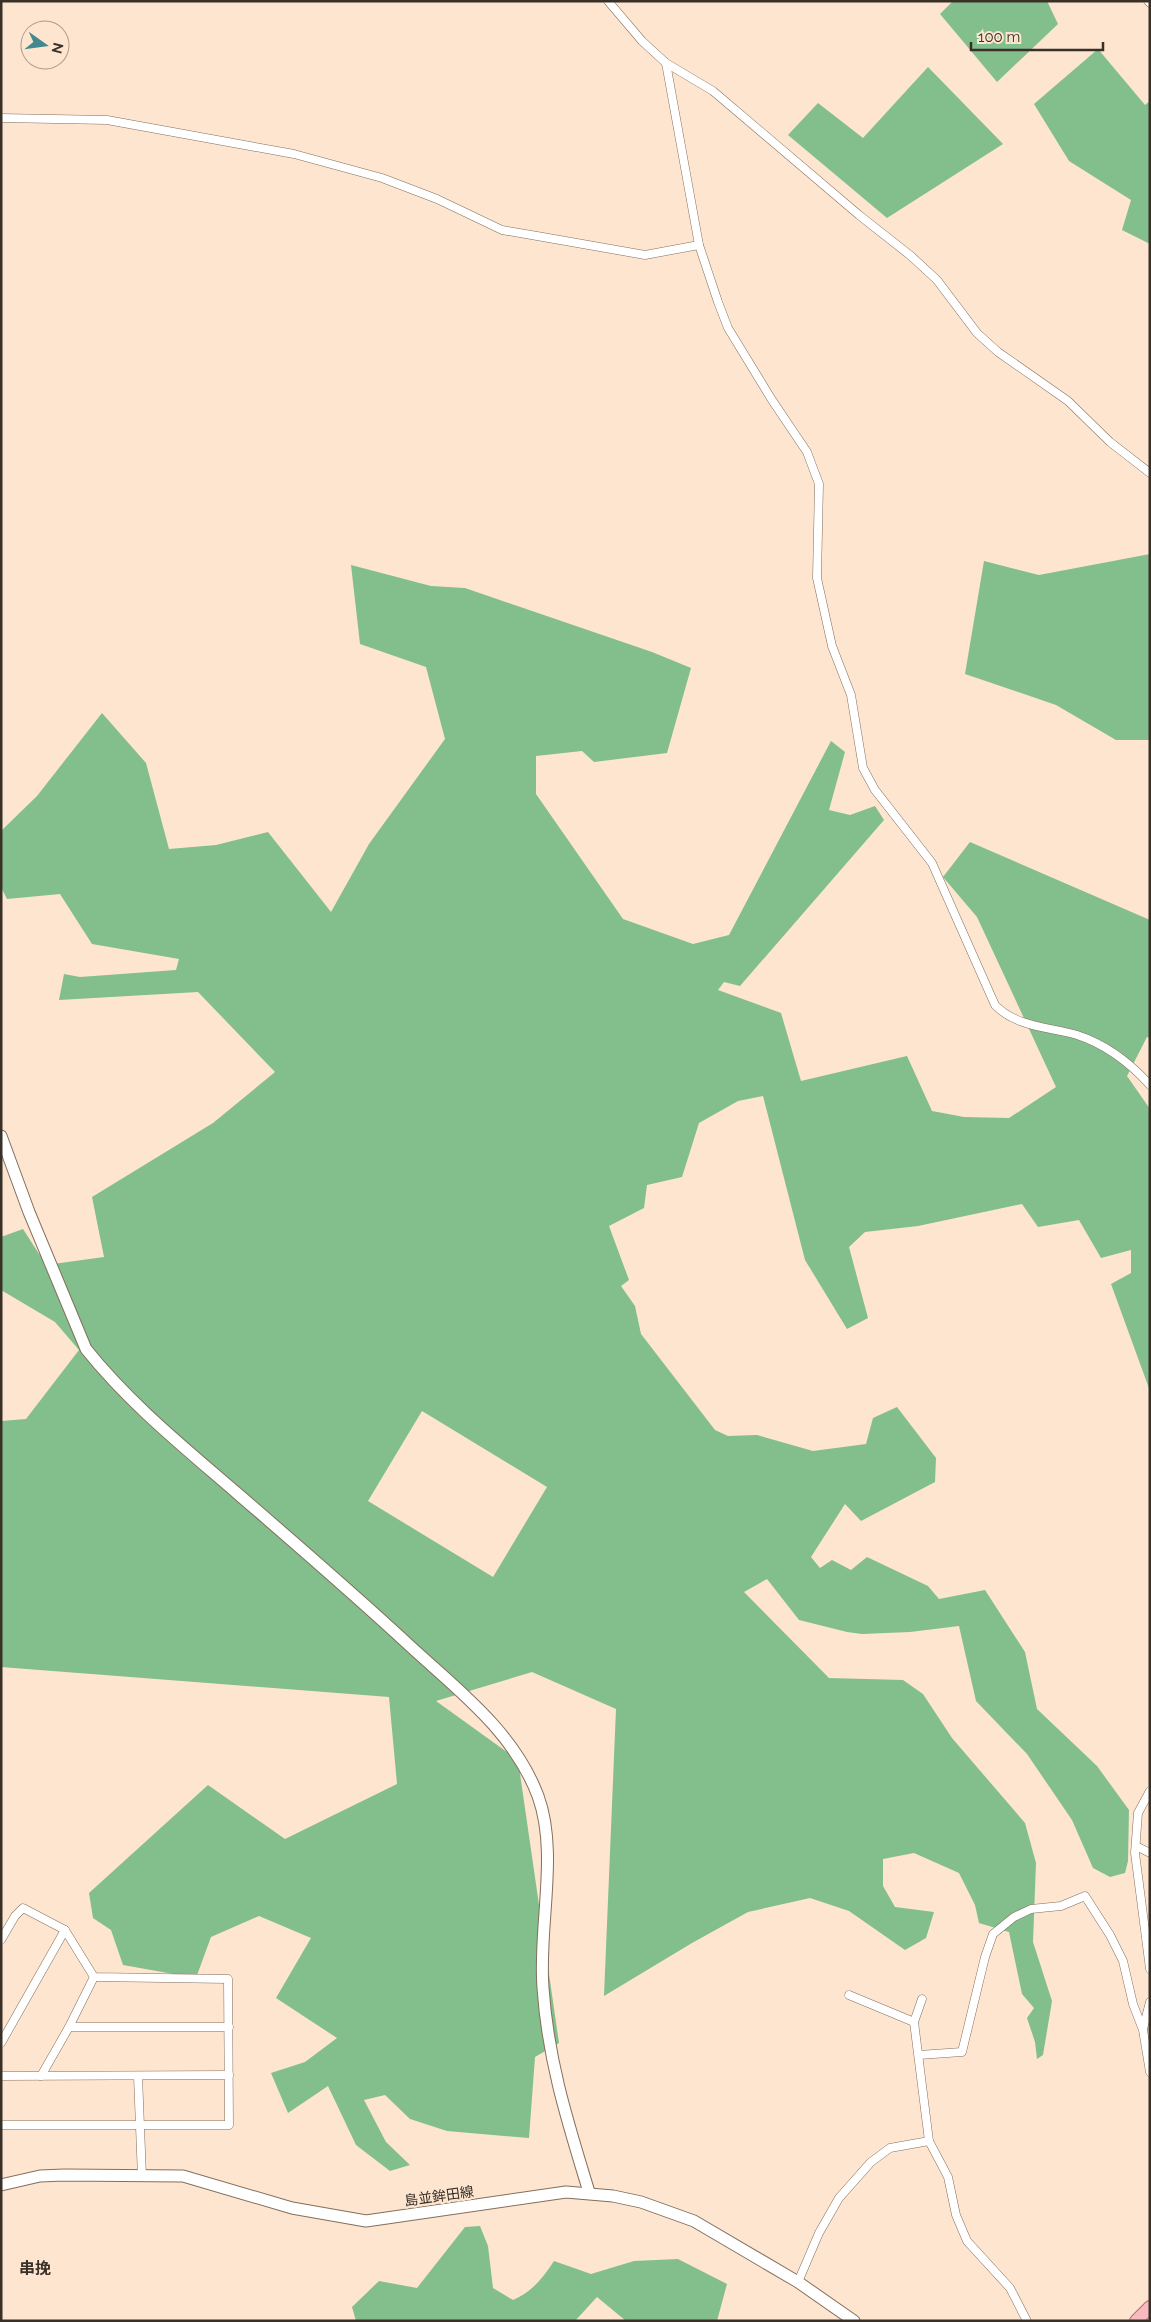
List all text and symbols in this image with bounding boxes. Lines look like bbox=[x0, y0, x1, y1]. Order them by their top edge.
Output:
north arrow bbox=[20, 20, 70, 70]
scale bar bbox=[971, 20, 1104, 52]
text: 100 m bbox=[978, 28, 1020, 46]
text: N bbox=[49, 41, 67, 55]
street label: 島並鉾田線 bbox=[403, 2183, 475, 2209]
district label: 串挽 bbox=[19, 2259, 51, 2278]

